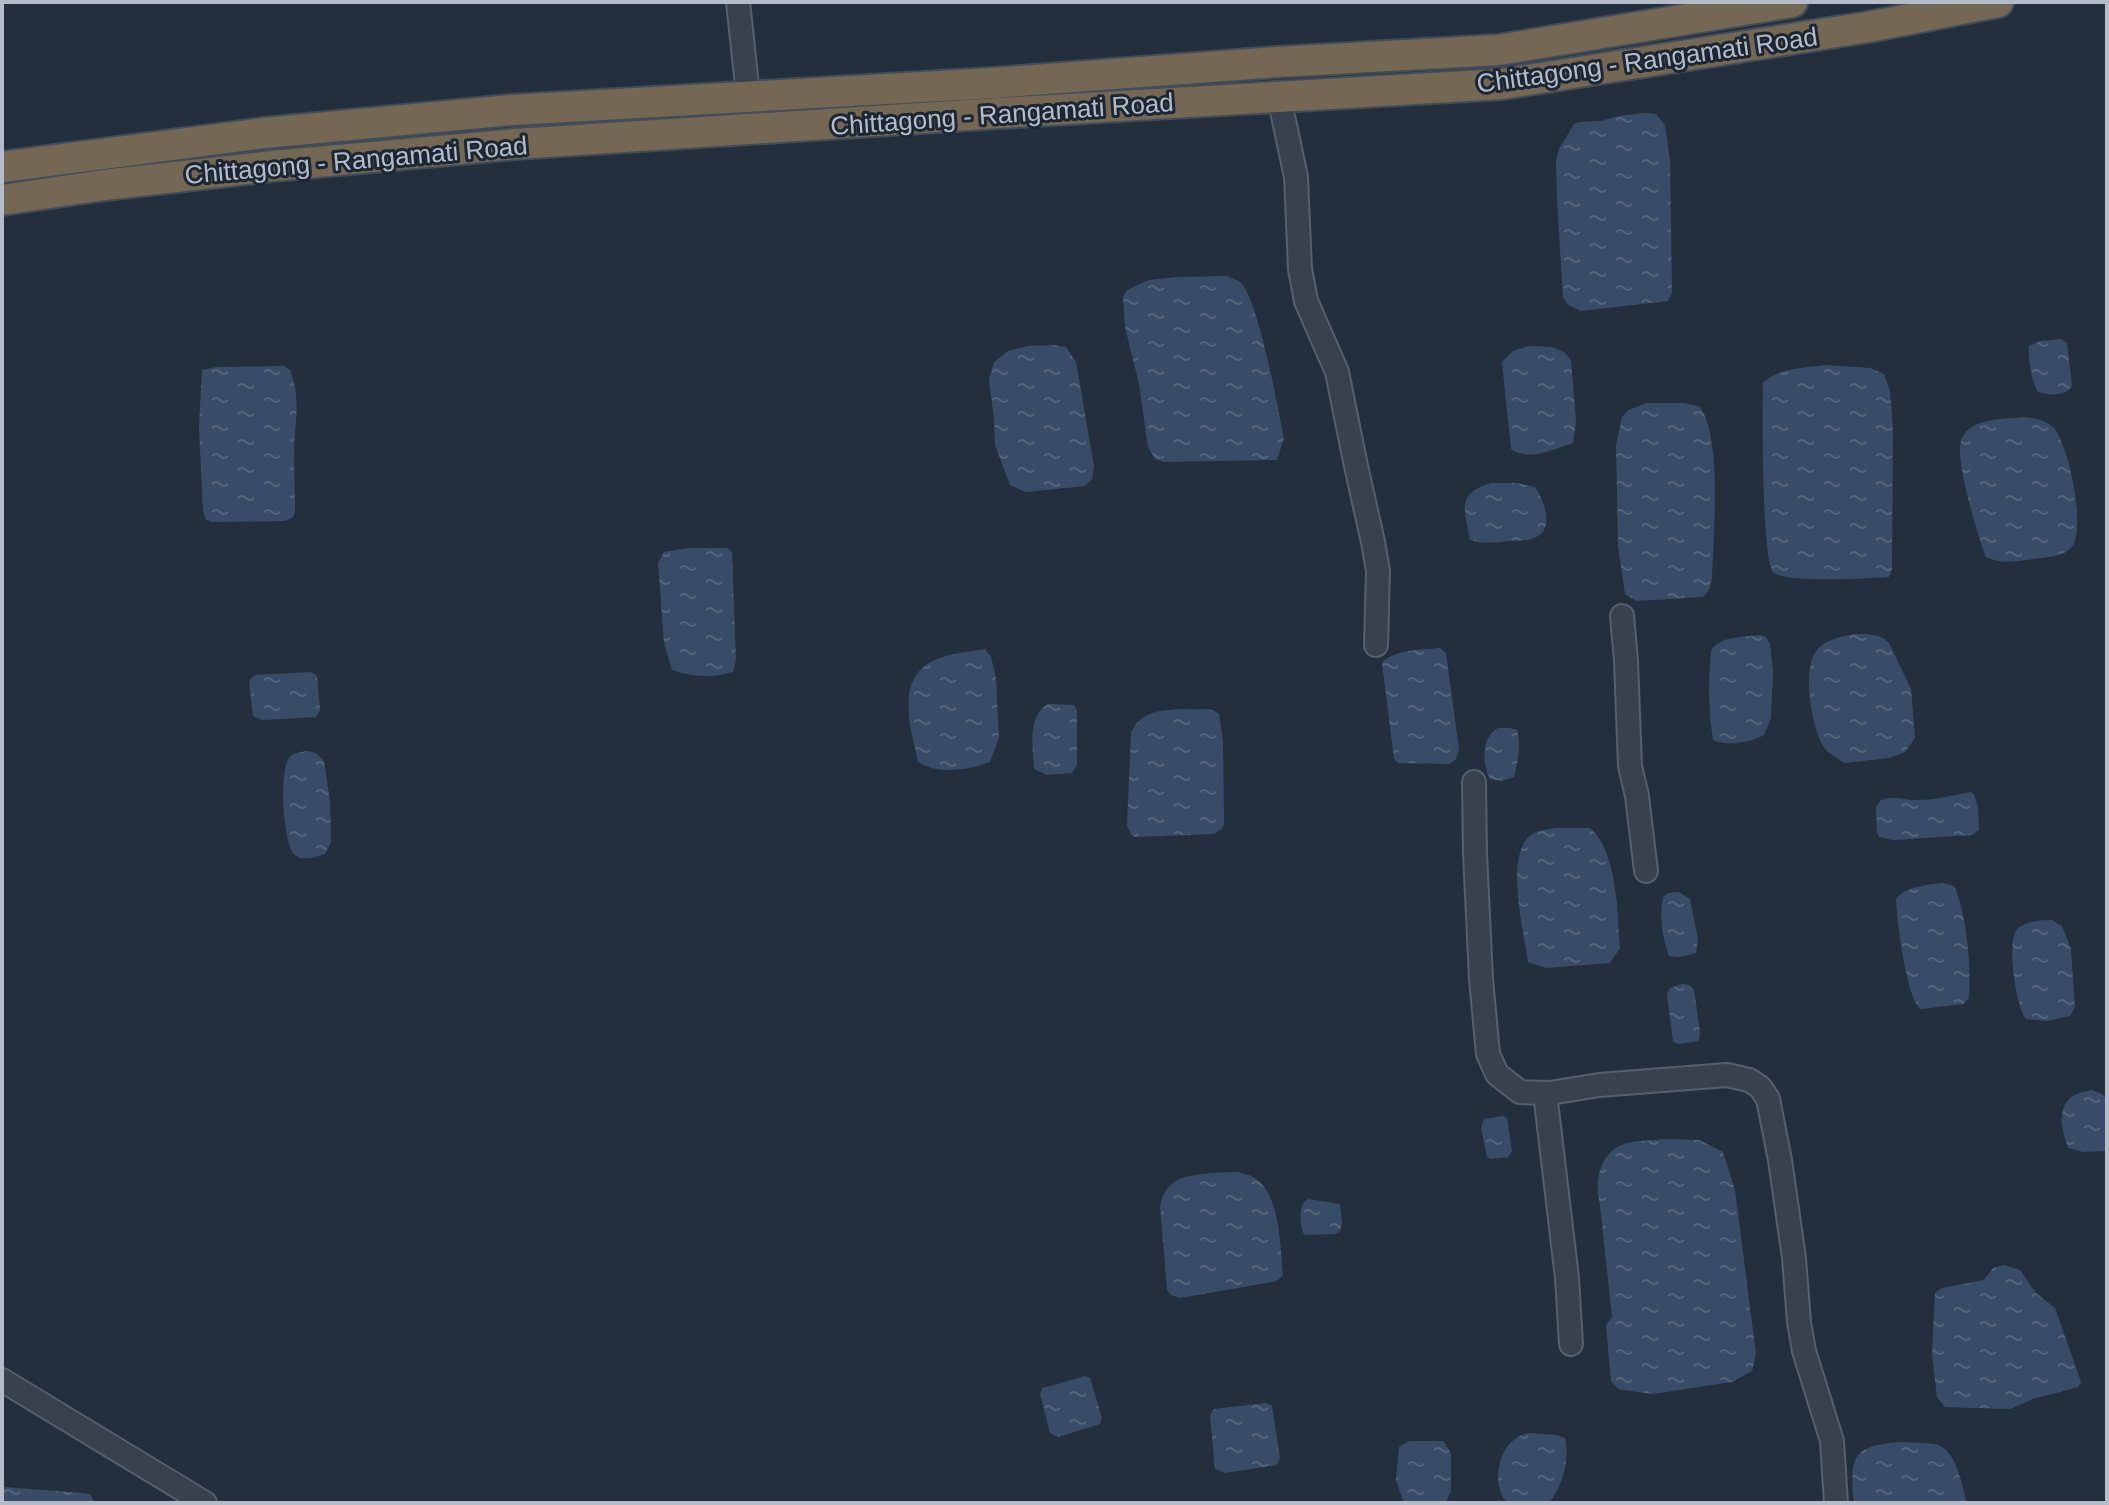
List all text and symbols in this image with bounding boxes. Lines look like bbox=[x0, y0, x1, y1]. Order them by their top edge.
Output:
street label: Chittagong - Rangamati Road bbox=[1475, 21, 1819, 99]
street label: Chittagong - Rangamati Road bbox=[829, 87, 1175, 141]
street label: Chittagong - Rangamati Road bbox=[183, 130, 529, 190]

